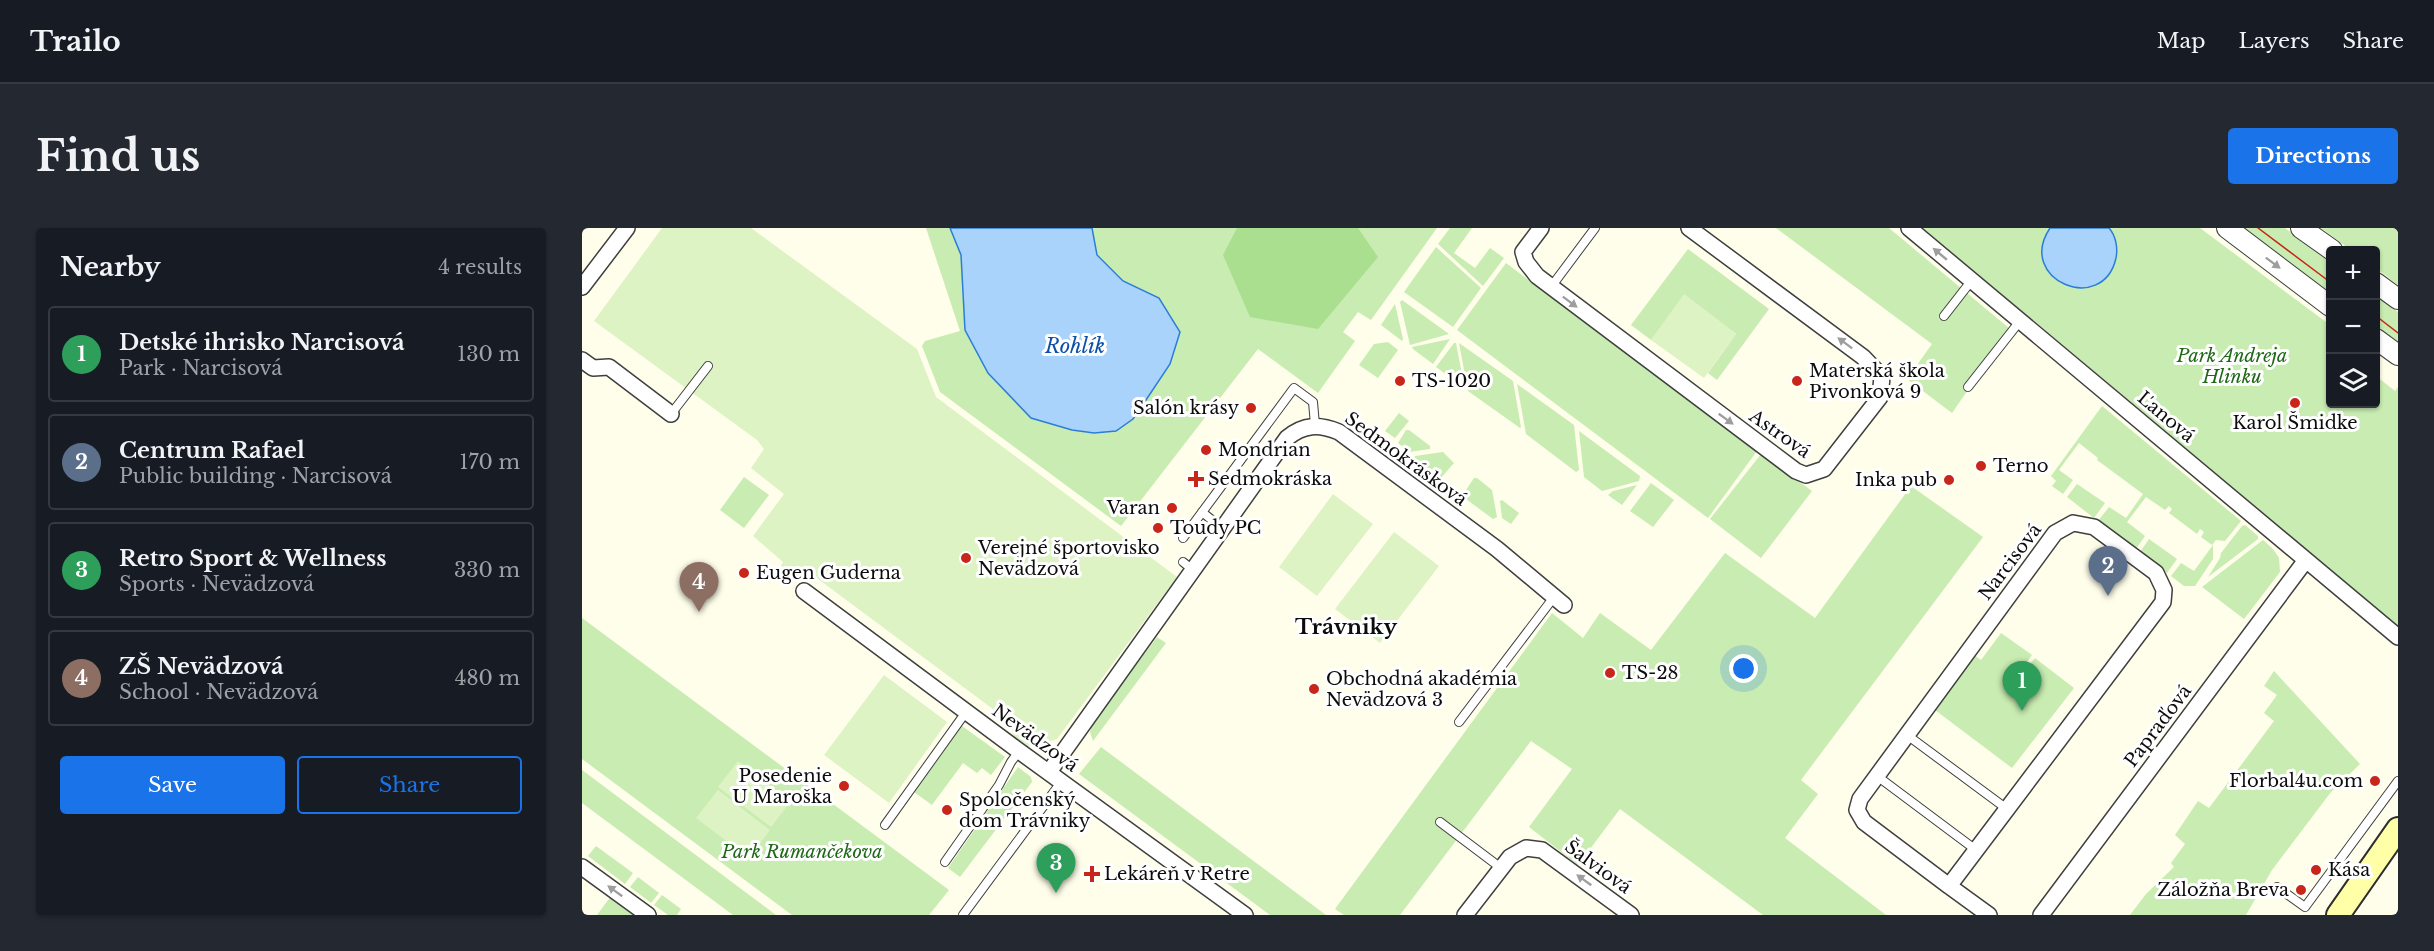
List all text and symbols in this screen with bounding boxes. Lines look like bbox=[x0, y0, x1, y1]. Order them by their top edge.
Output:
text: Trailo bbox=[30, 24, 121, 59]
text: Map bbox=[2157, 28, 2206, 54]
text: Layers bbox=[2239, 28, 2310, 54]
text: Share bbox=[2343, 28, 2404, 54]
button: Directions bbox=[2228, 128, 2398, 184]
text: Find us bbox=[36, 130, 200, 182]
map controls bbox=[2326, 246, 2380, 408]
button: + bbox=[2326, 246, 2380, 300]
one-way arrow bbox=[1933, 248, 1948, 261]
text: Nearby bbox=[60, 251, 161, 283]
text: 4 results bbox=[438, 255, 522, 279]
one-way arrow bbox=[2265, 257, 2281, 269]
one-way arrow bbox=[1563, 295, 1578, 307]
button: − bbox=[2326, 300, 2380, 354]
text: Detské ihrisko Narcisová bbox=[119, 329, 405, 356]
water label: Rohlík bbox=[1044, 334, 1105, 358]
one-way arrow bbox=[1837, 338, 1852, 350]
text: 1 bbox=[77, 342, 86, 366]
text: 130 m bbox=[457, 342, 520, 366]
park label: Park Andreja Hlinku bbox=[2176, 345, 2287, 388]
button: layers bbox=[2326, 354, 2380, 408]
text: Park · Narcisová bbox=[119, 356, 282, 380]
place label: Materská škola Pivonková 9 bbox=[1809, 360, 1945, 403]
place label: TS-1020 bbox=[1412, 370, 1491, 392]
marker: TS-1020 bbox=[1393, 374, 1407, 388]
marker: Materská škola Pivonková 9 bbox=[1790, 374, 1804, 388]
street label: Ľanová bbox=[2133, 387, 2199, 447]
marker: Karol Šmidke bbox=[2288, 396, 2302, 410]
place label: Salón krásy bbox=[1133, 397, 1239, 419]
marker: Salón krásy bbox=[1244, 401, 1258, 415]
street label: Astrová bbox=[1744, 404, 1815, 463]
street label: Sedmokrásková bbox=[1341, 407, 1471, 511]
place label: Karol Šmidke bbox=[2232, 411, 2358, 434]
one-way arrow bbox=[1717, 413, 1733, 425]
text: Centrum Rafael bbox=[119, 437, 305, 464]
place label: Mondrian bbox=[1218, 439, 1311, 461]
marker: Mondrian bbox=[1199, 443, 1213, 457]
text: 2 bbox=[75, 450, 88, 474]
text: 170 m bbox=[460, 450, 520, 474]
place label: Terno bbox=[1993, 455, 2049, 477]
marker: Terno bbox=[1974, 459, 1988, 473]
text: Public building · Narcisová bbox=[119, 464, 392, 488]
place label: Sedmokráska bbox=[1208, 468, 1332, 490]
place label: Inka pub bbox=[1855, 469, 1937, 491]
marker: Sedmokráska bbox=[1189, 472, 1203, 486]
marker: Inka pub bbox=[1942, 473, 1956, 487]
place label: Varan bbox=[1106, 497, 1160, 519]
marker: Varan bbox=[1165, 501, 1179, 515]
place label: Toudy PC bbox=[1170, 517, 1261, 539]
street label: Narcisová bbox=[1974, 519, 2046, 605]
marker: Toudy PC bbox=[1151, 521, 1165, 535]
place label: Verejné športovisko Nevädzová bbox=[977, 537, 1159, 580]
text: Retro Sport & Wellness bbox=[119, 545, 387, 572]
pin: 2 bbox=[2088, 546, 2128, 596]
marker: Verejné športovisko Nevädzová bbox=[959, 551, 973, 565]
text: 3 bbox=[75, 558, 88, 582]
text: 330 m bbox=[454, 558, 520, 582]
pin: 4 bbox=[680, 562, 718, 612]
place label: Eugen Guderna bbox=[756, 562, 901, 584]
marker: Eugen Guderna bbox=[737, 566, 751, 580]
text: Sports · Nevädzová bbox=[119, 572, 314, 596]
district label: Trávniky bbox=[1295, 614, 1398, 640]
text: ZŠ Nevädzová bbox=[119, 653, 284, 680]
your location bbox=[1729, 654, 1758, 683]
place label: TS-28 bbox=[1622, 662, 1678, 684]
pin: 1 bbox=[2002, 662, 2042, 711]
text: 4 bbox=[75, 666, 88, 690]
text: 480 m bbox=[455, 666, 520, 690]
marker: TS-28 bbox=[1603, 666, 1617, 680]
place label: Obchodná akadémia Nevädzová 3 bbox=[1326, 668, 1517, 711]
text: School · Nevädzová bbox=[119, 680, 318, 704]
street label: Papraďová bbox=[2120, 681, 2196, 771]
marker: Obchodná akadémia Nevädzová 3 bbox=[1307, 682, 1321, 696]
street label: Nevädzová bbox=[988, 699, 1082, 777]
button: Save bbox=[60, 756, 285, 814]
button: Share bbox=[297, 756, 522, 814]
place label: Posedenie U Maroška bbox=[732, 765, 832, 808]
place label: Florbal4u.com bbox=[2229, 770, 2363, 792]
marker: Florbal4u.com bbox=[2368, 774, 2382, 788]
marker: Posedenie U Maroška bbox=[837, 779, 851, 793]
place label: Spoločenský dom Trávniky bbox=[959, 789, 1091, 832]
marker: Spoločenský dom Trávniky bbox=[940, 803, 954, 817]
street label: Šalviová bbox=[1561, 835, 1636, 898]
park label: Park Rumančekova bbox=[720, 841, 883, 863]
pin: 3 bbox=[1036, 844, 1076, 893]
place label: Kása bbox=[2328, 859, 2370, 881]
place label: Lekáreň v Retre bbox=[1104, 863, 1250, 885]
marker: Kása bbox=[2309, 863, 2323, 877]
marker: Lekáreň v Retre bbox=[1085, 867, 1099, 881]
one-way arrow bbox=[1576, 875, 1591, 887]
place label: Záložňa Breva bbox=[2157, 879, 2289, 901]
marker: Záložňa Breva bbox=[2294, 883, 2308, 897]
one-way arrow bbox=[607, 885, 623, 897]

